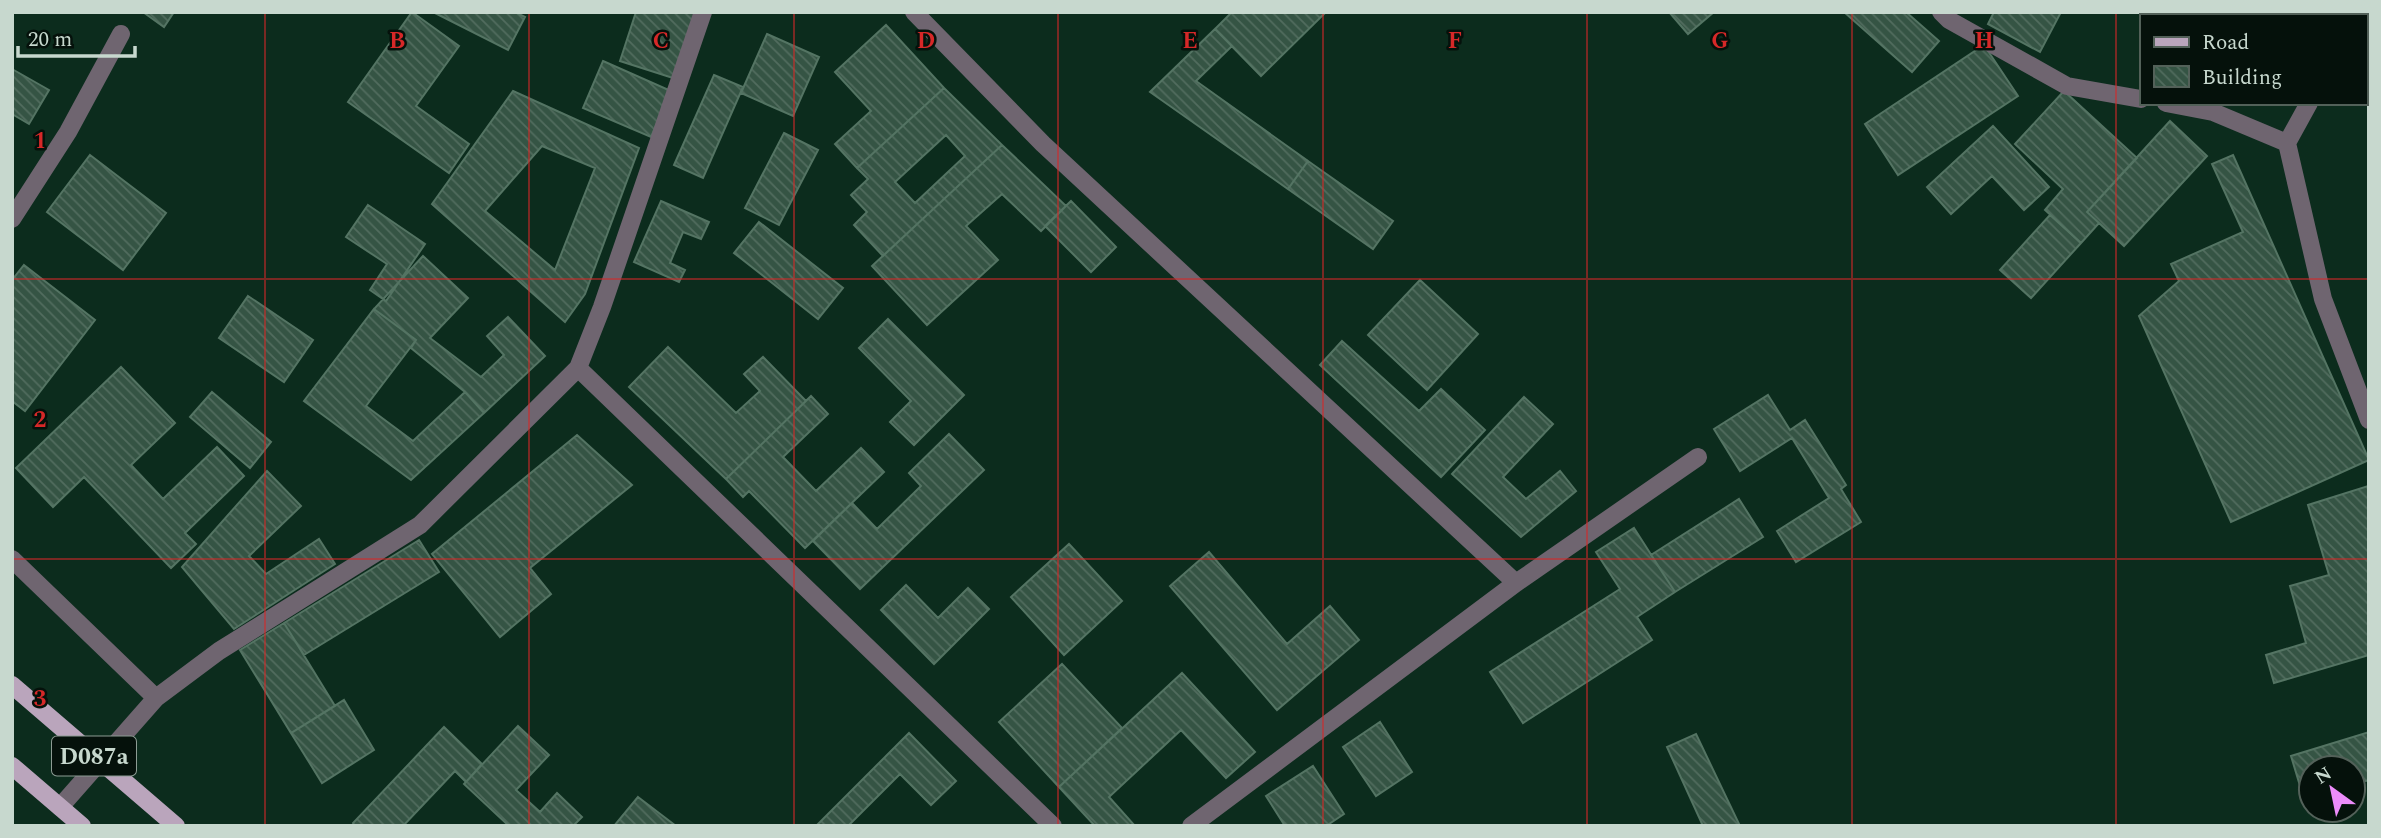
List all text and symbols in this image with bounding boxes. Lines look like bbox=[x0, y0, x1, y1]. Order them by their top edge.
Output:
scale bar bbox=[18, 14, 135, 58]
legend bbox=[2140, 14, 2367, 105]
text: 20 m bbox=[28, 24, 72, 56]
text: B bbox=[389, 24, 405, 59]
text: C bbox=[653, 24, 669, 59]
text: D bbox=[917, 24, 935, 59]
text: E bbox=[1182, 24, 1198, 59]
text: F bbox=[1448, 24, 1462, 59]
text: G bbox=[1711, 24, 1729, 59]
text: H bbox=[1974, 24, 1994, 59]
text: Road bbox=[2202, 27, 2249, 59]
text: Building bbox=[2202, 62, 2282, 94]
text: 1 bbox=[34, 124, 46, 159]
text: 2 bbox=[34, 403, 47, 438]
text: 3 bbox=[34, 682, 47, 717]
road number: D087a bbox=[52, 736, 136, 776]
north arrow bbox=[2297, 754, 2367, 824]
text: N bbox=[2309, 760, 2338, 792]

